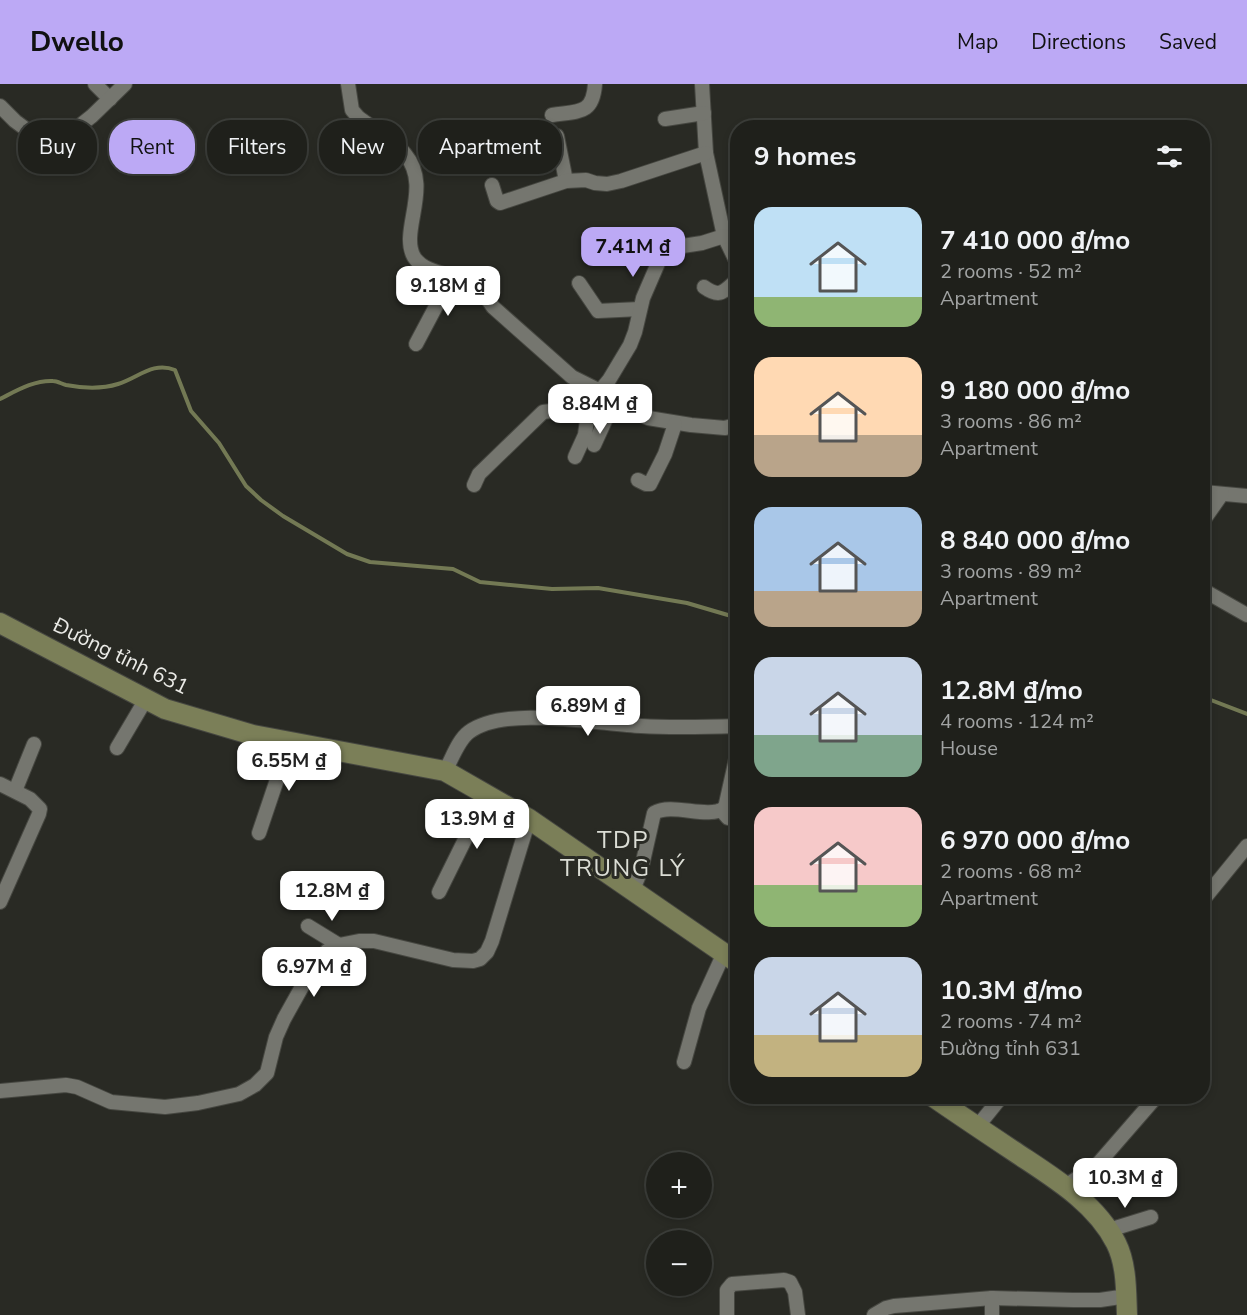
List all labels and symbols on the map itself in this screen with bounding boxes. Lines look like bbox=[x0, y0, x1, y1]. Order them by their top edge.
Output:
pin: 7.41M ₫ bbox=[578, 227, 688, 278]
pin: 9.18M ₫ bbox=[393, 266, 503, 317]
pin: 8.84M ₫ bbox=[545, 384, 655, 435]
street label: Đường tỉnh 631 bbox=[47, 611, 194, 701]
pin: 6.89M ₫ bbox=[533, 686, 643, 737]
pin: 6.55M ₫ bbox=[234, 741, 344, 792]
pin: 13.9M ₫ bbox=[422, 799, 532, 850]
district label: TDP TRUNG LÝ bbox=[560, 824, 686, 884]
pin: 12.8M ₫ bbox=[277, 871, 387, 922]
pin: 6.97M ₫ bbox=[259, 947, 369, 998]
pin: 10.3M ₫ bbox=[1070, 1158, 1180, 1209]

